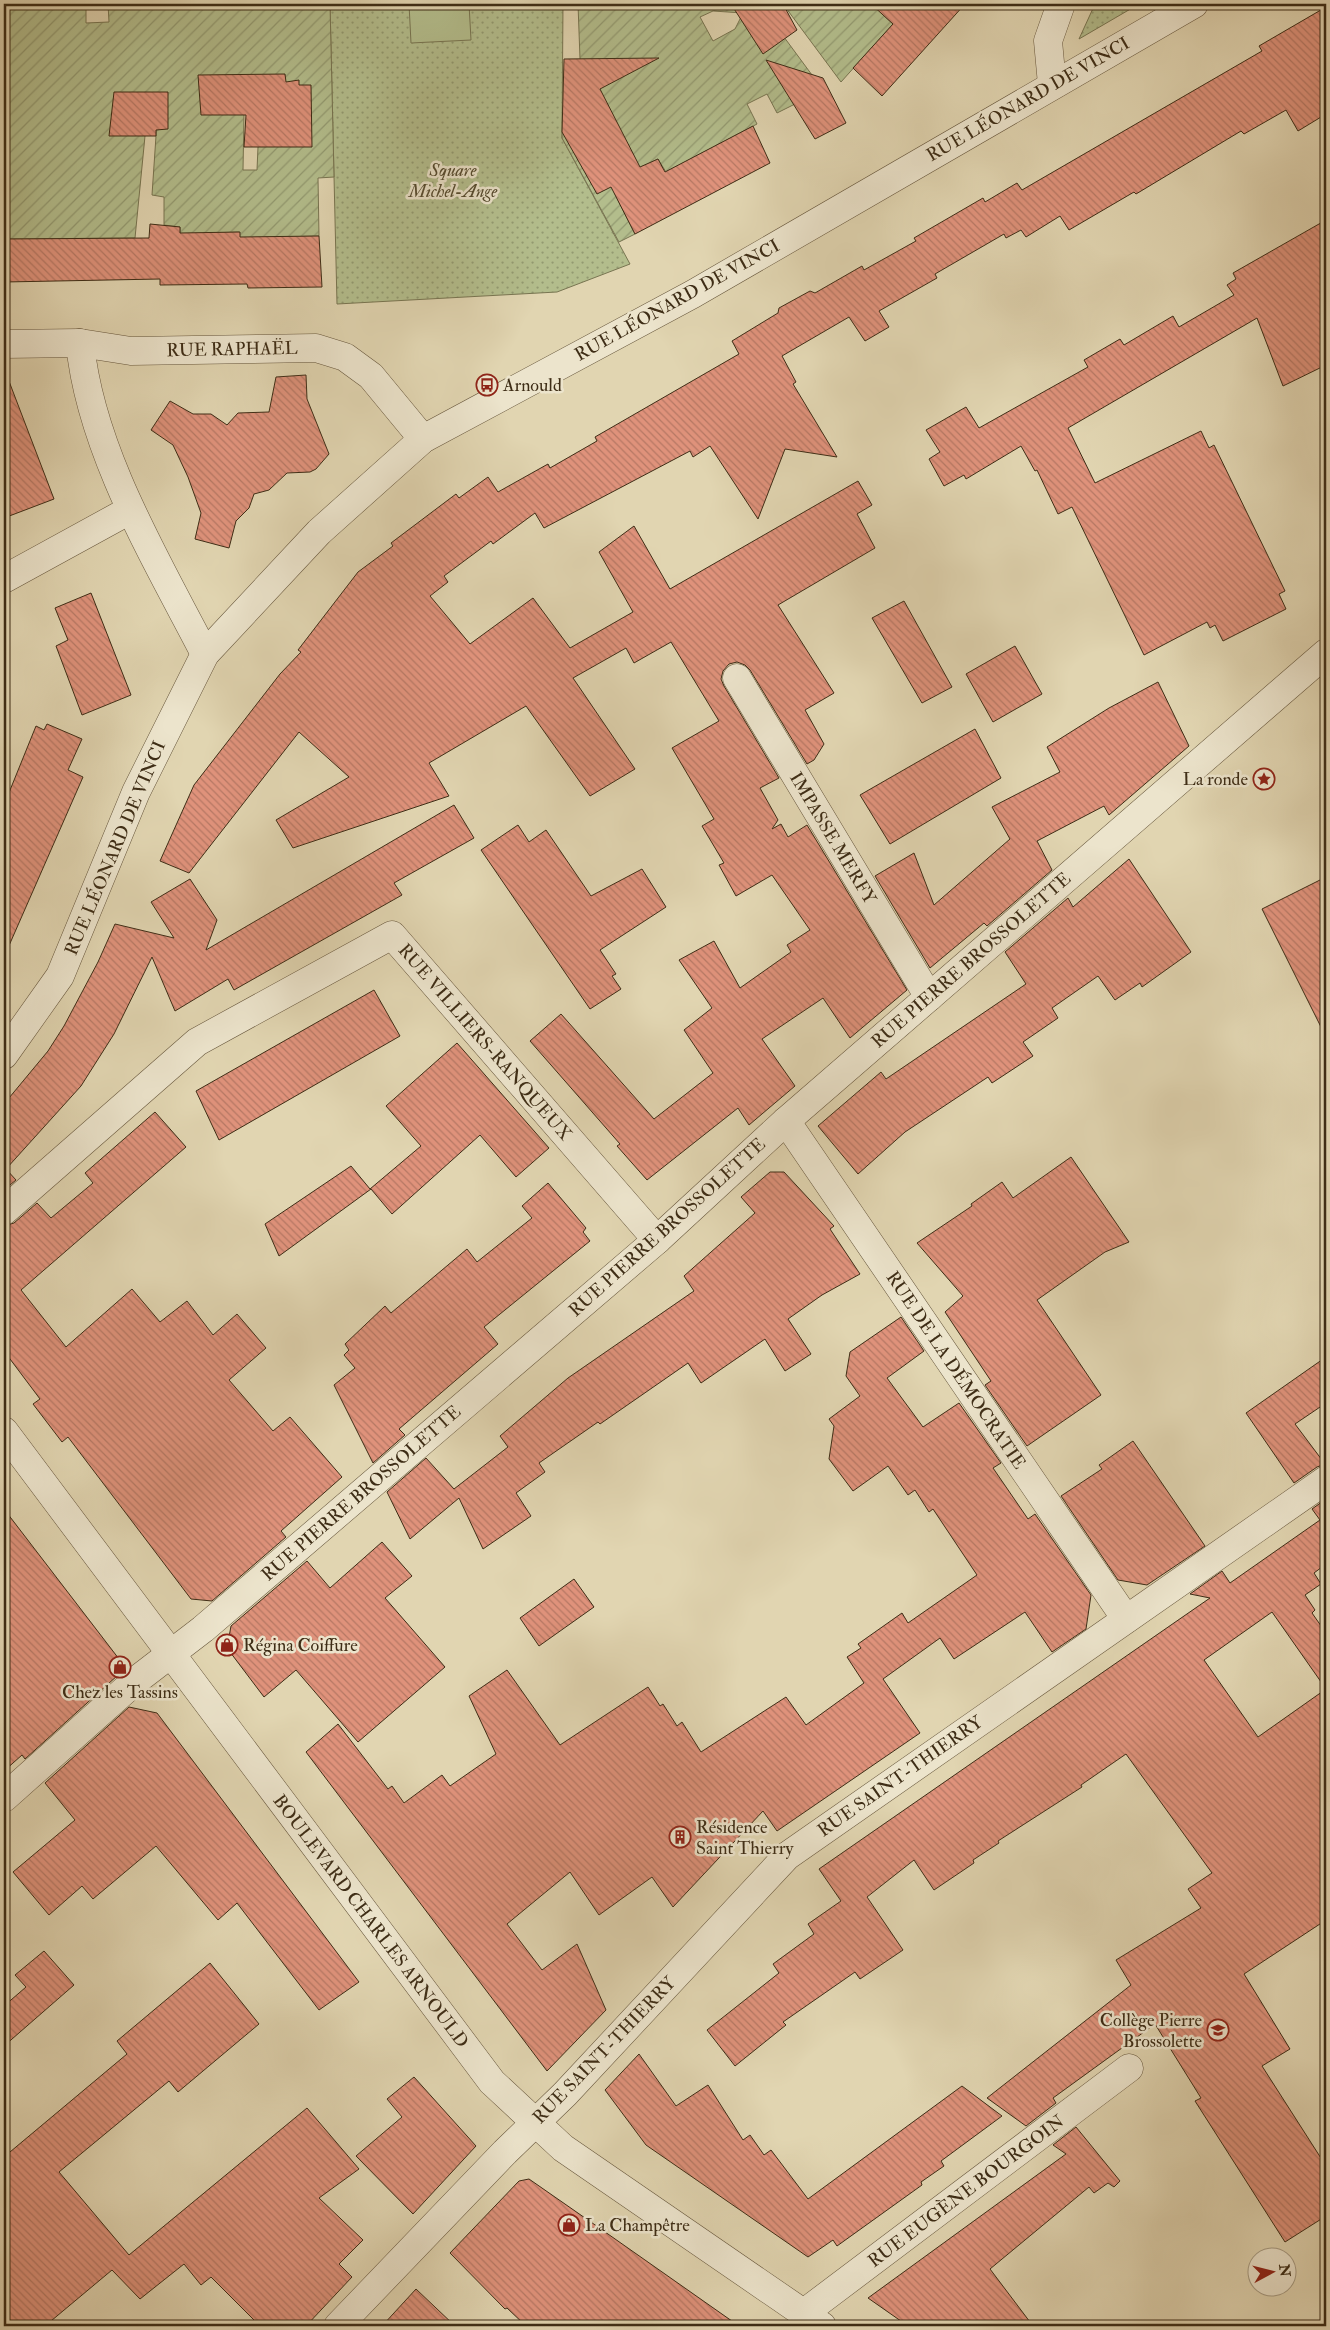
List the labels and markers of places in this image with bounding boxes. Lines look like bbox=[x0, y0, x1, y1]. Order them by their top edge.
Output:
bus stop icon: Arnould bbox=[475, 373, 499, 397]
place label: Arnould bbox=[502, 374, 562, 397]
place icon: La ronde bbox=[1252, 767, 1276, 791]
place label: La ronde bbox=[1183, 768, 1248, 791]
shop icon: Régina Coiffure bbox=[215, 1633, 239, 1657]
place label: Régina Coiffure bbox=[243, 1634, 358, 1657]
shop icon: Chez les Tassins bbox=[108, 1655, 132, 1679]
place label: Chez les Tassins bbox=[62, 1681, 178, 1704]
place label: Résidence Saint Thierry bbox=[696, 1816, 794, 1860]
building icon: Résidence Saint Thierry bbox=[668, 1825, 692, 1849]
place label: Collège Pierre Brossolette bbox=[1100, 2009, 1202, 2053]
school or university icon: Collège Pierre Brossolette bbox=[1206, 2018, 1230, 2042]
shop icon: La Champêtre bbox=[557, 2213, 581, 2237]
place label: La Champêtre bbox=[585, 2214, 690, 2237]

